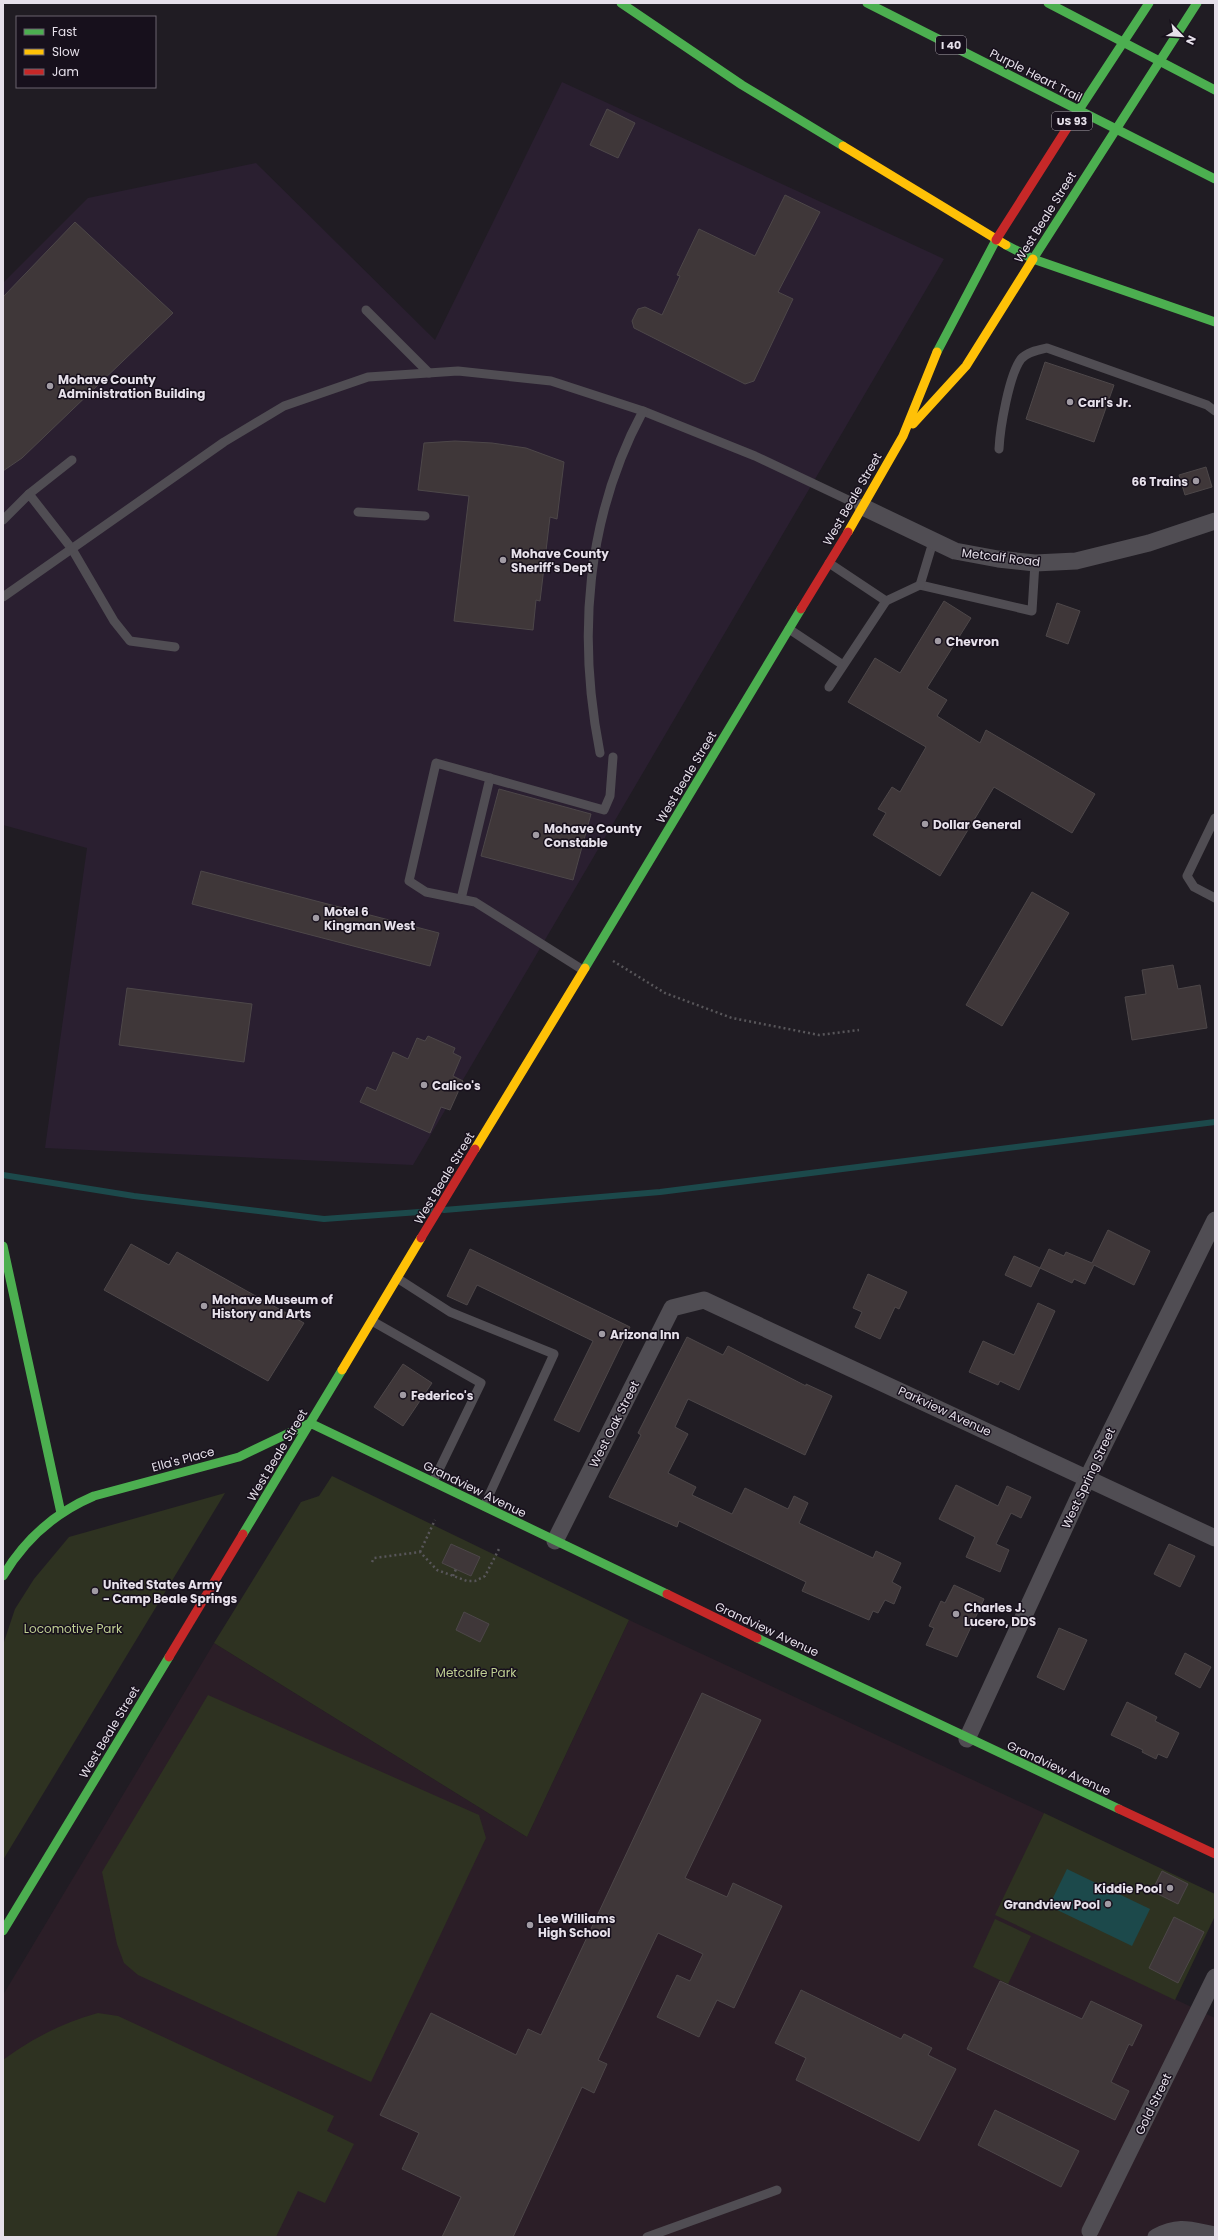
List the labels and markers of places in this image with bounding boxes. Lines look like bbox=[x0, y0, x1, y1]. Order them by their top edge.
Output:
place label: Mohave County Administration Building bbox=[58, 371, 205, 402]
marker: Mohave County Administration Building bbox=[45, 381, 55, 391]
place label: Carl's Jr. bbox=[1078, 394, 1131, 411]
marker: Carl's Jr. bbox=[1065, 397, 1075, 407]
place label: 66 Trains bbox=[1131, 473, 1188, 490]
marker: 66 Trains bbox=[1191, 476, 1201, 486]
place label: Mohave County Sheriff's Dept bbox=[511, 545, 609, 576]
marker: Mohave County Sheriff's Dept bbox=[498, 555, 508, 565]
place label: Chevron bbox=[946, 633, 999, 650]
marker: Chevron bbox=[933, 636, 943, 646]
place label: Dollar General bbox=[933, 816, 1021, 833]
marker: Dollar General bbox=[920, 819, 930, 829]
place label: Mohave County Constable bbox=[544, 820, 642, 851]
marker: Mohave County Constable bbox=[531, 830, 541, 840]
place label: Motel 6 Kingman West bbox=[324, 903, 415, 934]
marker: Motel 6 Kingman West bbox=[311, 913, 321, 923]
place label: Calico's bbox=[432, 1077, 481, 1094]
marker: Calico's bbox=[419, 1080, 429, 1090]
place label: Mohave Museum of History and Arts bbox=[212, 1291, 334, 1322]
marker: Mohave Museum of History and Arts bbox=[199, 1301, 209, 1311]
place label: Arizona Inn bbox=[610, 1326, 680, 1343]
marker: Arizona Inn bbox=[597, 1329, 607, 1339]
place label: Federico's bbox=[411, 1387, 474, 1404]
marker: Federico's bbox=[398, 1390, 408, 1400]
place label: United States Army - Camp Beale Springs bbox=[103, 1576, 238, 1607]
marker: United States Army - Camp Beale Springs bbox=[90, 1586, 100, 1596]
place label: Charles J. Lucero, DDS bbox=[964, 1599, 1036, 1630]
marker: Charles J. Lucero, DDS bbox=[951, 1609, 961, 1619]
place label: Kiddie Pool bbox=[1094, 1880, 1162, 1897]
marker: Kiddie Pool bbox=[1165, 1883, 1175, 1893]
place label: Grandview Pool bbox=[1004, 1896, 1100, 1913]
marker: Grandview Pool bbox=[1103, 1899, 1113, 1909]
place label: Lee Williams High School bbox=[538, 1910, 616, 1941]
marker: Lee Williams High School bbox=[525, 1920, 535, 1930]

